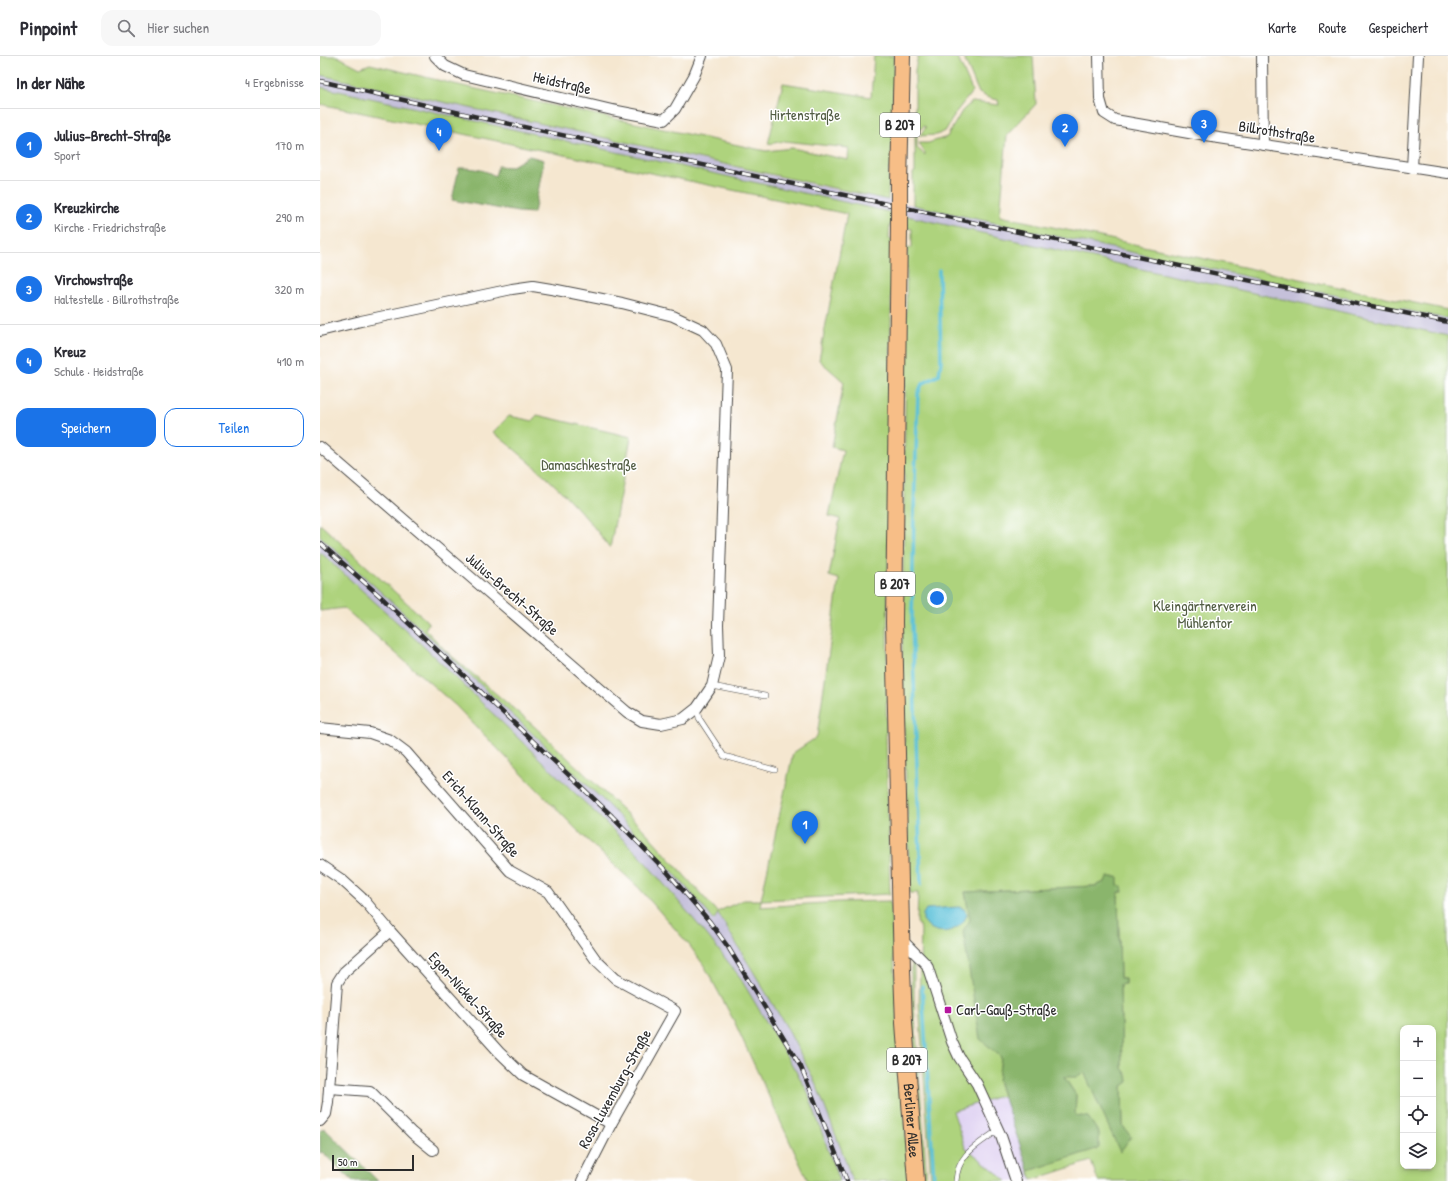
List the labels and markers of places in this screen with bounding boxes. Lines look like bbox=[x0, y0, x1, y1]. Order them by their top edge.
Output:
pin: 3 bbox=[1191, 110, 1217, 143]
pin: 2 bbox=[1052, 114, 1078, 147]
pin: 4 bbox=[426, 118, 452, 151]
pin: 1 bbox=[792, 811, 818, 844]
place label: Carl-Gauß-Straße bbox=[956, 999, 1057, 1020]
marker: Carl-Gauß-Straße bbox=[943, 1005, 953, 1015]

